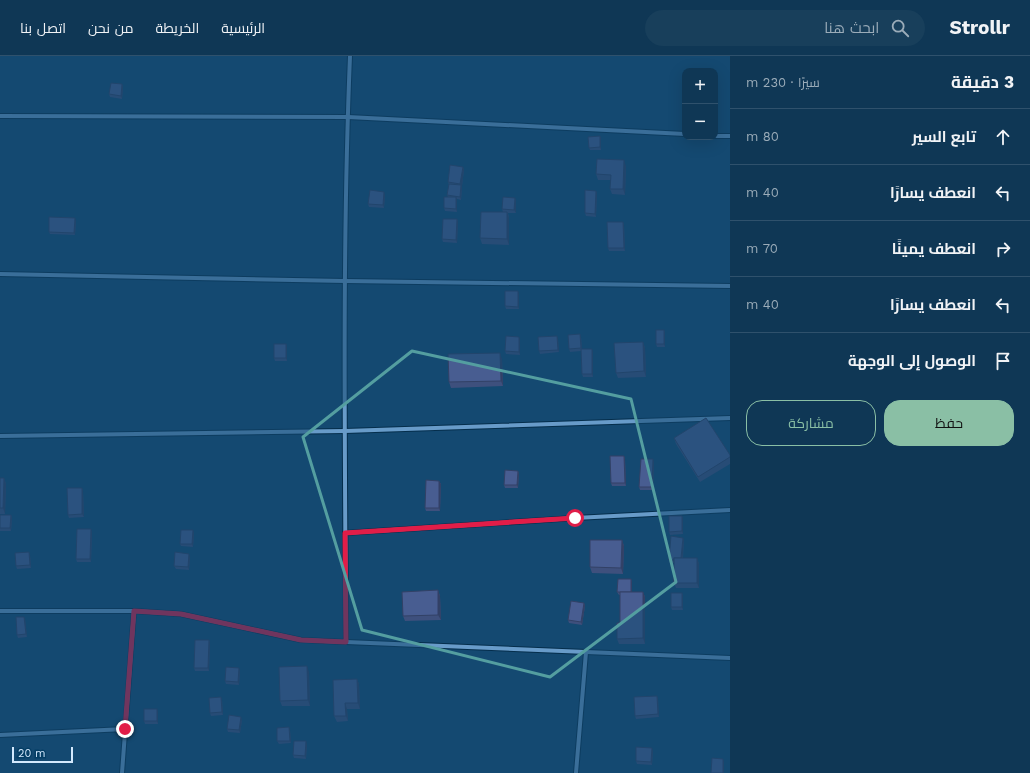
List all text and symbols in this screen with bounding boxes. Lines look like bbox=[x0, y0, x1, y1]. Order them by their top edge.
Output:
search box bbox=[645, 10, 925, 46]
text: Strollr bbox=[949, 16, 1010, 39]
icon: search bbox=[889, 17, 911, 39]
text: ابحث هنا bbox=[824, 19, 879, 37]
text: اتصل بنا bbox=[20, 20, 66, 36]
text: من نحن bbox=[88, 20, 134, 36]
text: الخريطة bbox=[156, 20, 199, 36]
text: الرئيسية bbox=[221, 20, 265, 36]
map controls bbox=[682, 68, 718, 140]
button: + bbox=[682, 68, 718, 104]
text: 3 دقيقة bbox=[951, 72, 1014, 92]
text: سيرًا · 230 m bbox=[746, 75, 820, 90]
button: − bbox=[682, 104, 718, 140]
icon: ahead bbox=[992, 126, 1014, 148]
text: تابع السير bbox=[912, 128, 976, 146]
text: 80 m bbox=[746, 129, 779, 144]
icon: left bbox=[992, 182, 1014, 204]
text: انعطف يسارًا bbox=[890, 184, 976, 202]
text: 40 m bbox=[746, 185, 779, 200]
icon: right bbox=[992, 238, 1014, 260]
text: انعطف يمينًا bbox=[892, 240, 976, 258]
text: 70 m bbox=[746, 241, 778, 256]
icon: left bbox=[992, 294, 1014, 316]
text: انعطف يسارًا bbox=[890, 296, 976, 314]
text: 40 m bbox=[746, 297, 779, 312]
icon: arrive bbox=[992, 350, 1014, 372]
text: الوصول إلى الوجهة bbox=[848, 352, 976, 370]
button: مشاركة bbox=[746, 400, 876, 446]
button: حفظ bbox=[884, 400, 1014, 446]
route start bbox=[566, 509, 584, 527]
route end bbox=[116, 720, 134, 738]
scale bar bbox=[12, 745, 73, 764]
text: 20 m bbox=[18, 747, 46, 760]

